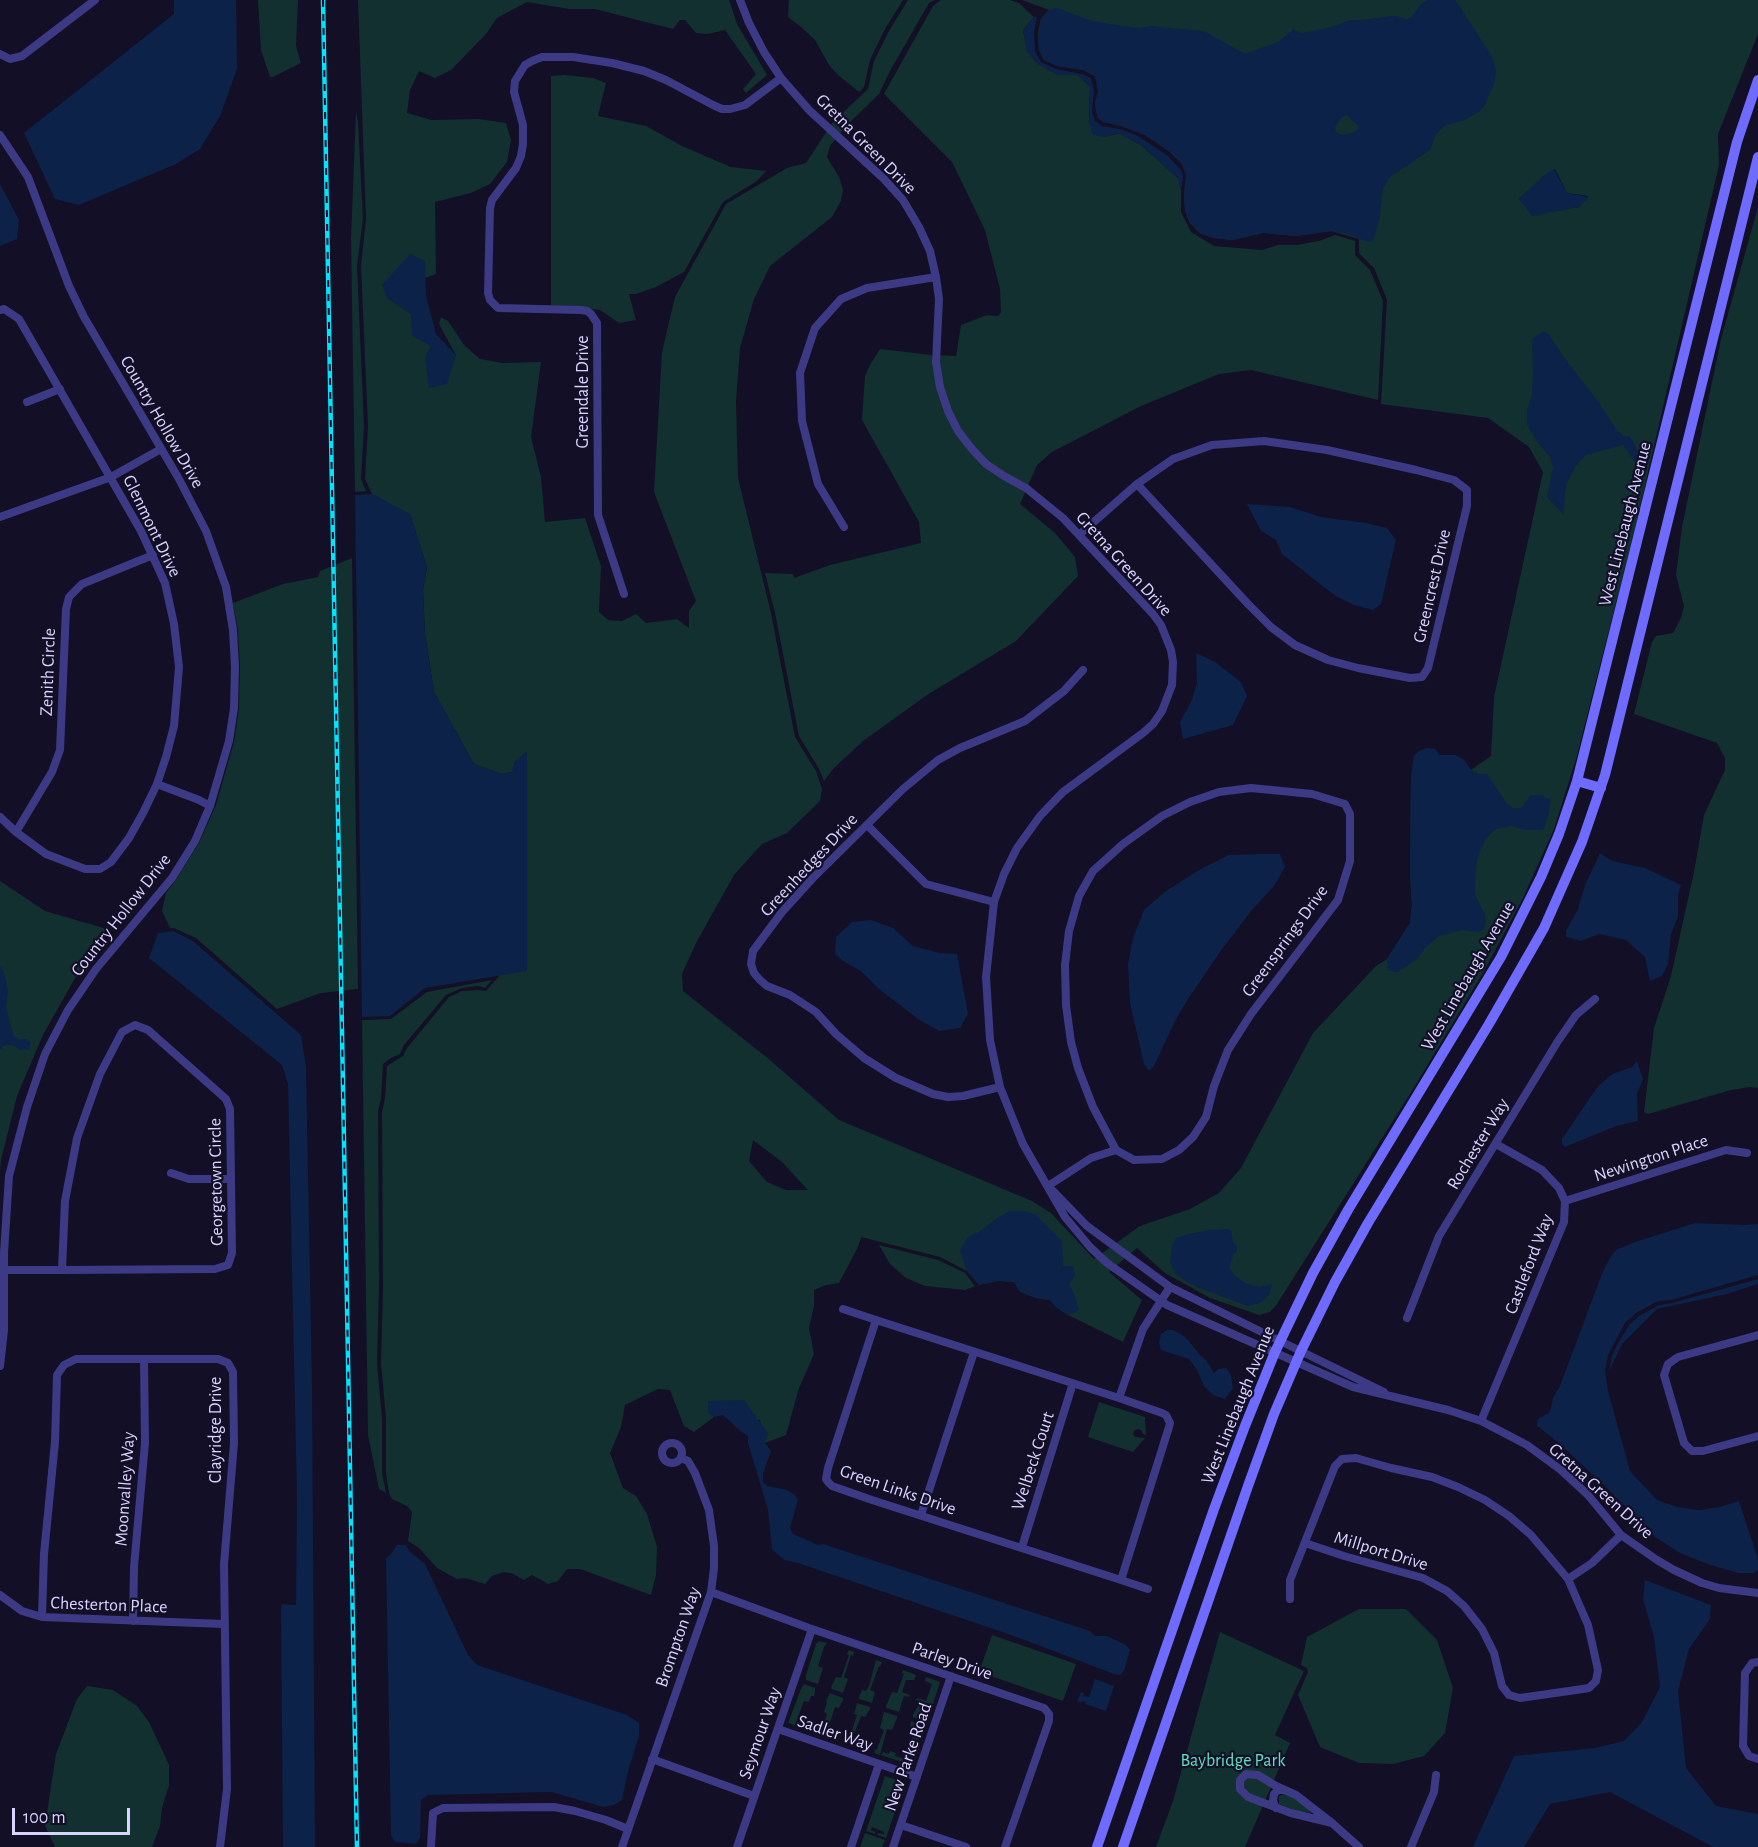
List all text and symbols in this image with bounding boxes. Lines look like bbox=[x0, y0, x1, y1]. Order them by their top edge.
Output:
street label: Gretna Green Drive bbox=[811, 89, 921, 199]
street label: Greendale Drive bbox=[572, 336, 594, 448]
street label: Country Hollow Drive bbox=[115, 352, 209, 492]
street label: West Linebaugh Avenue bbox=[1594, 440, 1656, 608]
street label: Glenmont Drive bbox=[118, 471, 186, 581]
street label: Gretna Green Drive bbox=[1071, 507, 1177, 621]
street label: Greencrest Drive bbox=[1408, 527, 1456, 645]
street label: Zenith Circle bbox=[36, 628, 60, 716]
street label: Greenhedges Drive bbox=[756, 809, 862, 921]
street label: Country Hollow Drive bbox=[67, 850, 175, 980]
street label: Greensprings Drive bbox=[1237, 881, 1333, 1001]
street label: West Linebaugh Avenue bbox=[1416, 898, 1520, 1054]
street label: Rochester Way bbox=[1442, 1094, 1514, 1194]
street label: Georgetown Circle bbox=[204, 1118, 228, 1246]
street label: Newington Place bbox=[1591, 1129, 1711, 1187]
street label: Castleford Way bbox=[1500, 1211, 1558, 1317]
street label: West Linebaugh Avenue bbox=[1196, 1323, 1280, 1487]
street label: Clayridge Drive bbox=[205, 1377, 227, 1483]
street label: Welbeck Court bbox=[1007, 1409, 1059, 1513]
street label: Moonvalley Way bbox=[110, 1431, 140, 1547]
street label: Gretna Green Drive bbox=[1544, 1438, 1658, 1544]
street label: Green Links Drive bbox=[837, 1460, 959, 1520]
street label: Millport Drive bbox=[1331, 1526, 1431, 1576]
street label: Brompton Way bbox=[651, 1584, 705, 1690]
street label: Chesterton Place bbox=[50, 1592, 168, 1618]
street label: Parley Drive bbox=[909, 1637, 995, 1685]
street label: Seymour Way bbox=[734, 1684, 786, 1782]
street label: New Parke Road bbox=[879, 1700, 937, 1814]
street label: Sadler Way bbox=[795, 1710, 875, 1756]
park label: Baybridge Park bbox=[1180, 1750, 1286, 1772]
scale bar bbox=[15, 1796, 134, 1834]
text: 100 m bbox=[23, 1809, 66, 1827]

